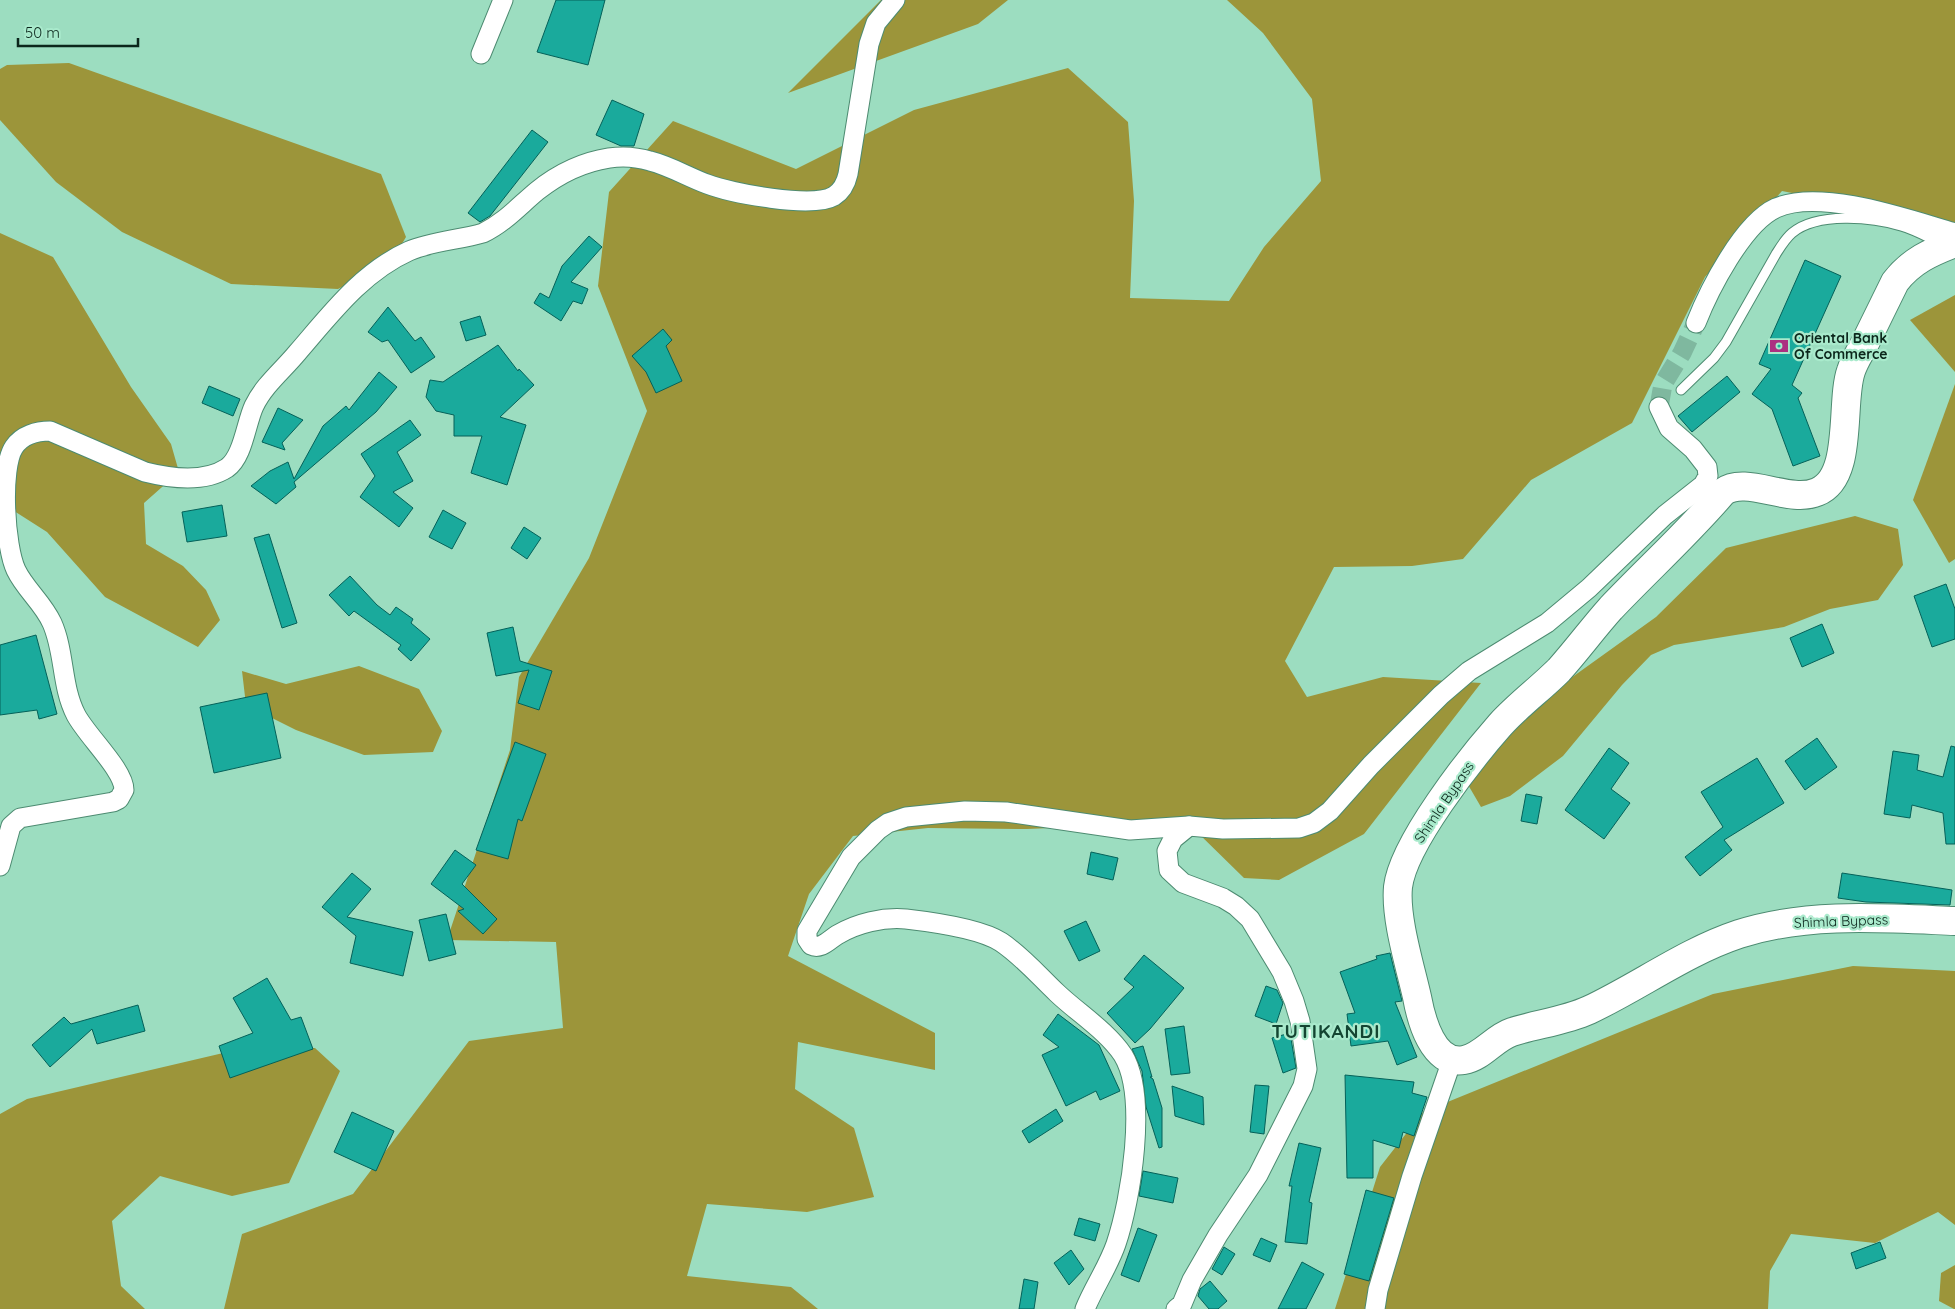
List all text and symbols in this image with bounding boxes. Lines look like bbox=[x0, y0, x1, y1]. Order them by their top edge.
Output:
scale bar bbox=[18, 15, 138, 47]
text: 50 m bbox=[25, 23, 60, 42]
place label: Oriental Bank Of Commerce bbox=[1794, 329, 1888, 363]
bank icon: Oriental Bank Of Commerce bbox=[1768, 335, 1790, 357]
street label: Shimla Bypass bbox=[1410, 758, 1478, 846]
street label: Shimla Bypass bbox=[1794, 910, 1888, 932]
district label: TUTIKANDI bbox=[1272, 1019, 1380, 1043]

